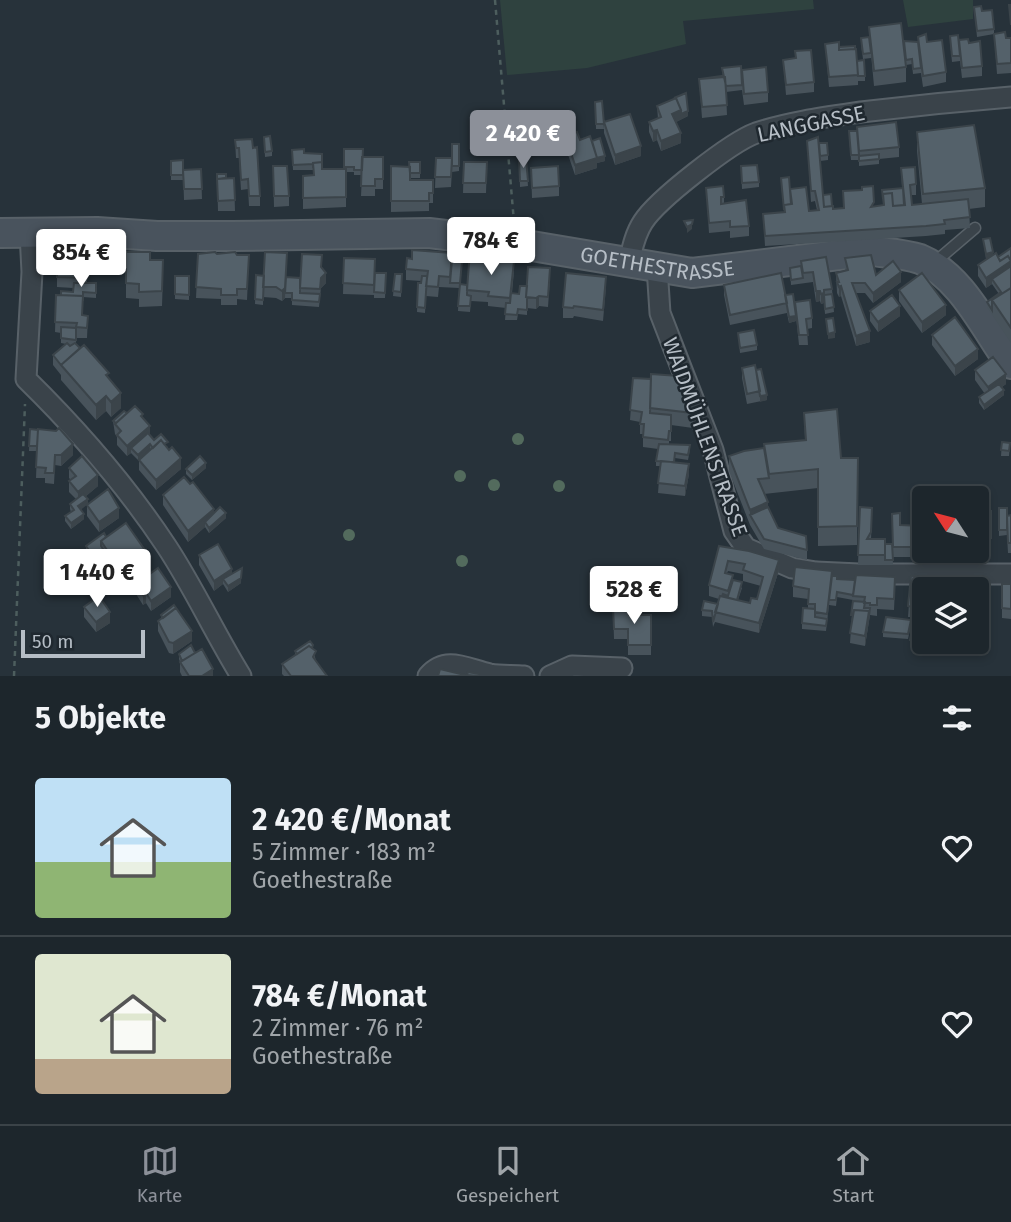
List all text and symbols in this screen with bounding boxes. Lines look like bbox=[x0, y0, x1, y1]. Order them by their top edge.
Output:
street label: LANGGASSE bbox=[755, 100, 867, 148]
pin: 2 420 € bbox=[458, 110, 588, 170]
text: 2 420 € bbox=[486, 119, 560, 147]
pin: 784 € bbox=[442, 218, 540, 277]
text: 784 € bbox=[463, 226, 519, 254]
pin: 854 € bbox=[32, 230, 130, 289]
text: 854 € bbox=[52, 238, 110, 266]
street label: GOETHESTRASSE bbox=[578, 241, 736, 286]
street label: WAIDMÜHLENSTRASSE bbox=[657, 334, 753, 540]
north arrow bbox=[912, 486, 989, 564]
map controls bbox=[912, 486, 989, 654]
pin: 1 440 € bbox=[32, 550, 162, 609]
text: 1 440 € bbox=[60, 558, 134, 586]
pin: 528 € bbox=[585, 566, 683, 626]
text: 528 € bbox=[606, 575, 662, 603]
button: layers bbox=[912, 577, 989, 654]
scale bar bbox=[21, 627, 145, 659]
text: 50 m bbox=[32, 630, 73, 653]
icon: filters bbox=[938, 699, 976, 737]
text: 5 Objekte bbox=[35, 700, 166, 736]
text: 2 420 €/Monat bbox=[252, 802, 451, 838]
icon: home bbox=[91, 806, 175, 890]
icon: heart bbox=[938, 829, 976, 867]
text: 5 Zimmer · 183 m² bbox=[252, 838, 436, 866]
text: Goethestraße bbox=[252, 866, 393, 894]
text: 784 €/Monat bbox=[252, 978, 427, 1014]
icon: home bbox=[91, 982, 175, 1066]
icon: heart bbox=[938, 1005, 976, 1043]
text: 2 Zimmer · 76 m² bbox=[252, 1014, 423, 1042]
text: Goethestraße bbox=[252, 1042, 393, 1070]
tab: Karte bbox=[137, 1142, 182, 1207]
tab: Gespeichert bbox=[456, 1142, 559, 1207]
tab: Start bbox=[833, 1142, 874, 1207]

